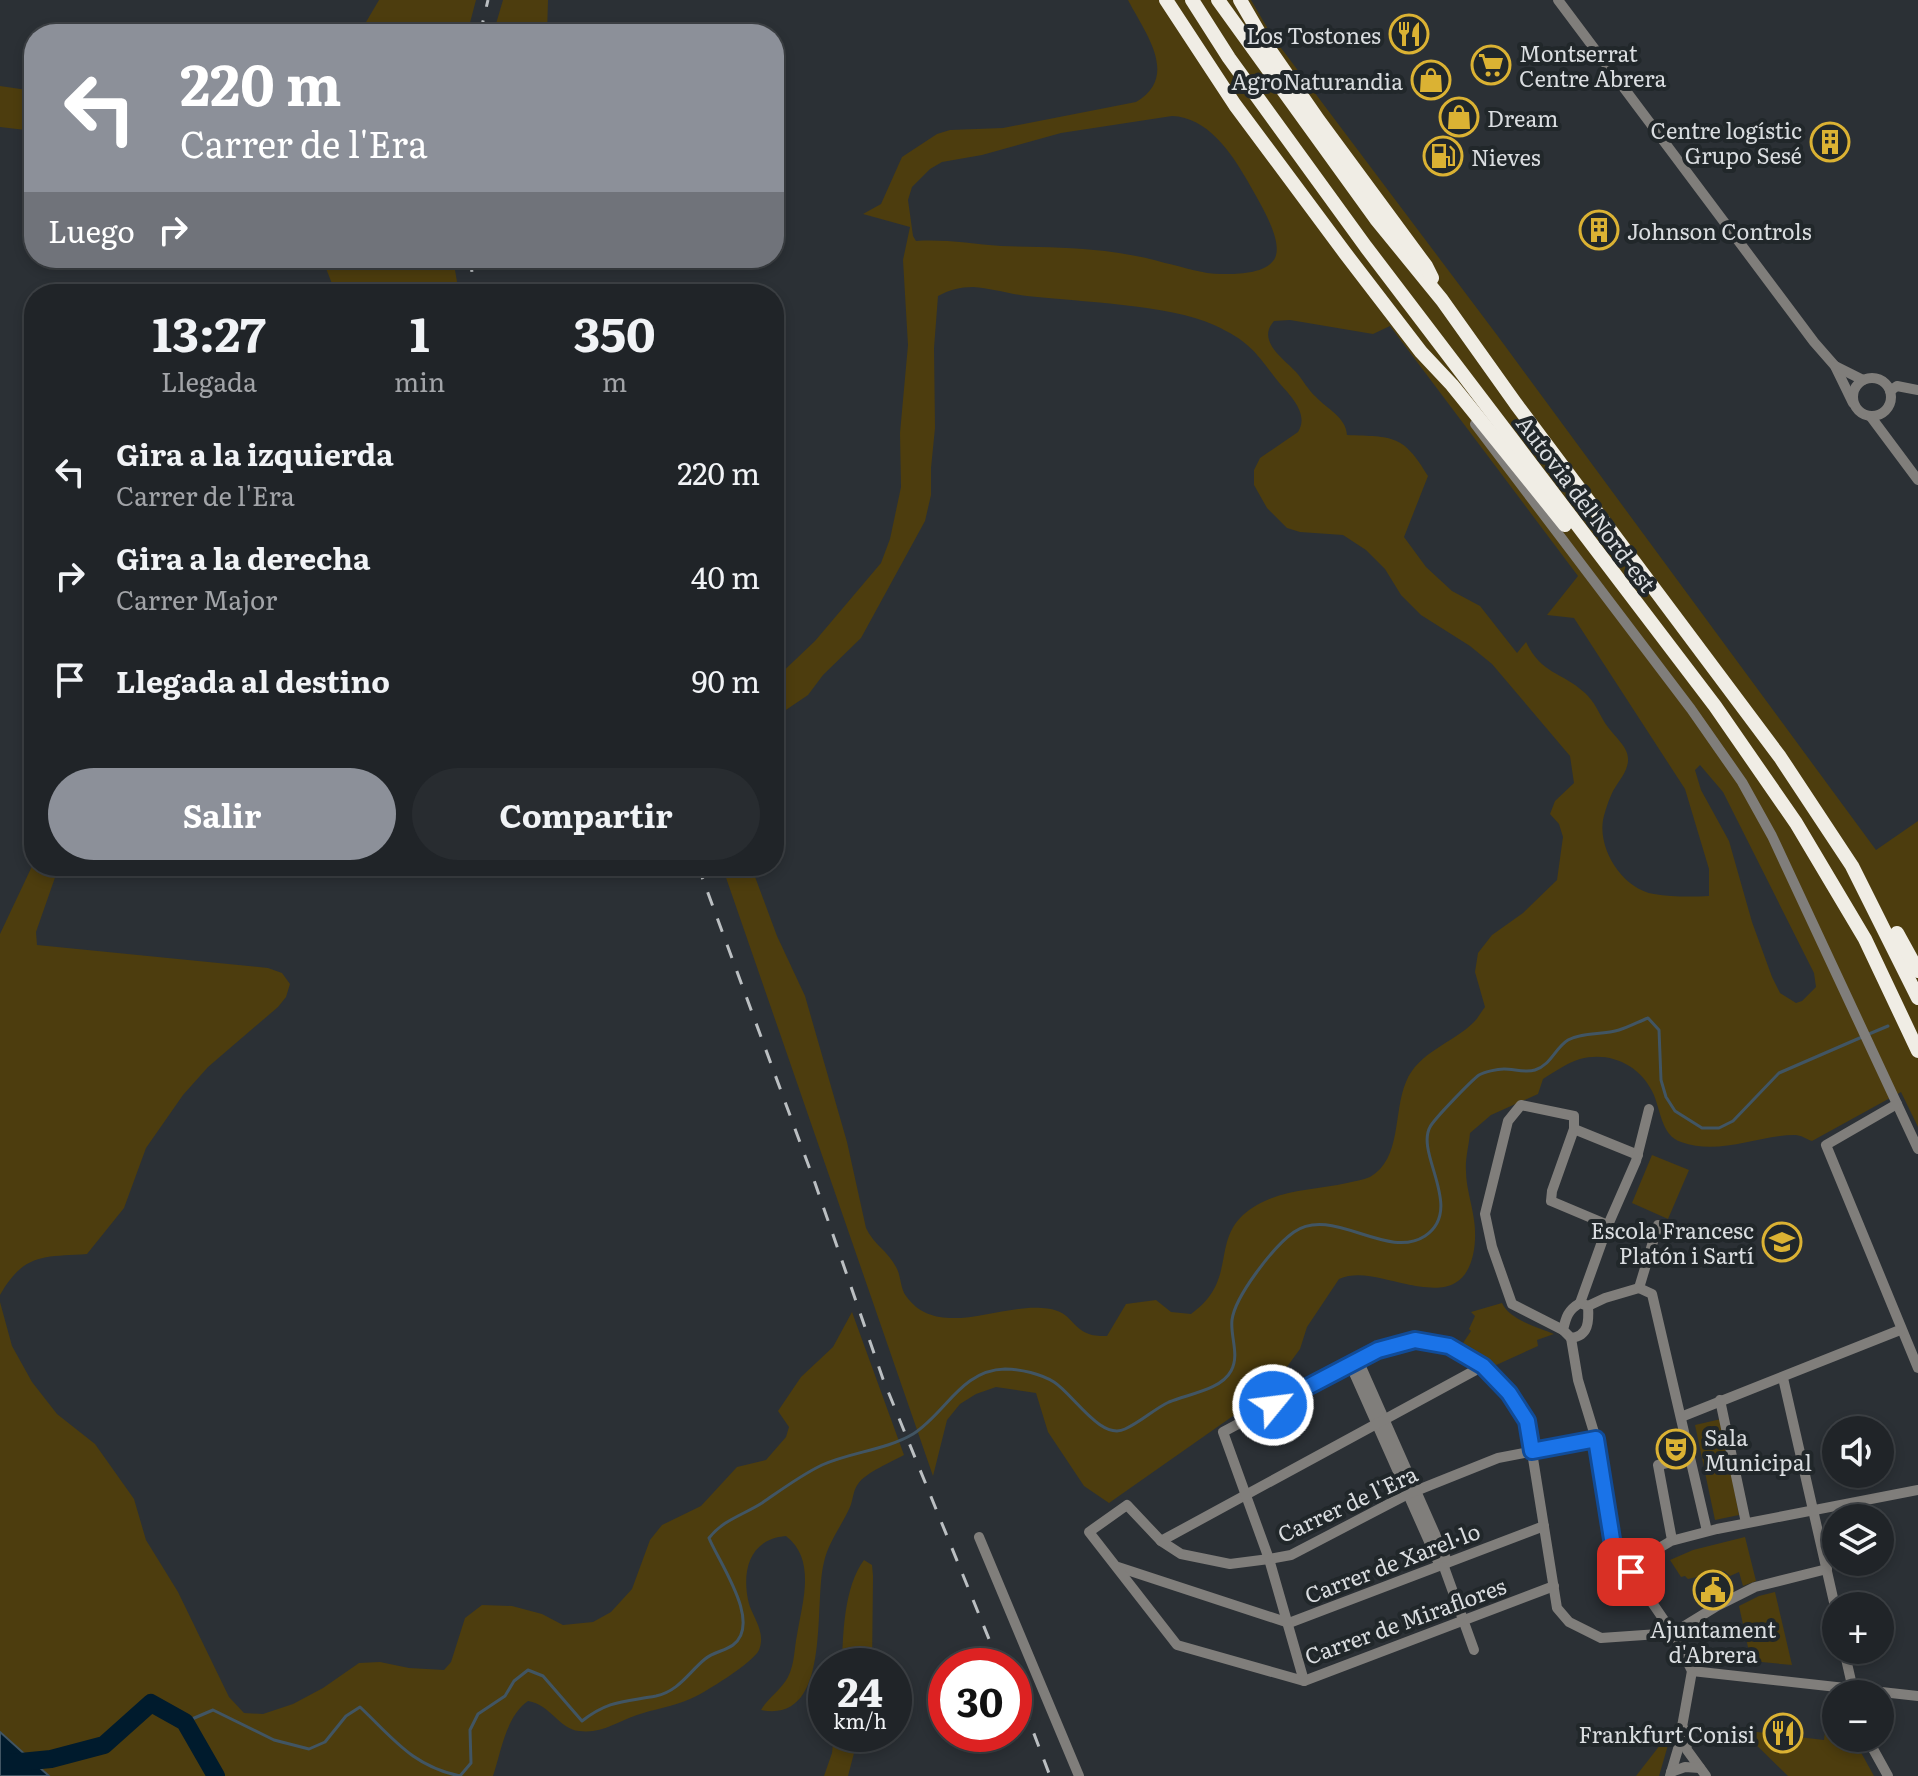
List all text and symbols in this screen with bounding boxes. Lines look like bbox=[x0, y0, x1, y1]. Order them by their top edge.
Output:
restaurant icon: Los Tostones bbox=[1388, 13, 1430, 55]
place label: Los Tostones bbox=[1246, 18, 1381, 51]
place label: Montserrat Centre Abrera bbox=[1519, 36, 1667, 94]
text: 220 m bbox=[180, 40, 342, 123]
supermarket icon: Montserrat Centre Abrera bbox=[1470, 44, 1512, 86]
icon: left bbox=[48, 56, 152, 160]
shop icon: AgroNaturandia bbox=[1410, 59, 1452, 101]
place label: AgroNaturandia bbox=[1231, 64, 1403, 97]
shop icon: Dream bbox=[1438, 96, 1480, 138]
place label: Dream bbox=[1487, 101, 1558, 134]
place label: Centre logístic Grupo Sesé bbox=[1651, 113, 1802, 171]
text: Carrer de l'Era bbox=[180, 116, 428, 169]
building icon: Centre logístic Grupo Sesé bbox=[1809, 121, 1851, 163]
fuel station icon: Nieves bbox=[1422, 135, 1464, 177]
place label: Nieves bbox=[1471, 140, 1541, 173]
text: Luego bbox=[48, 208, 135, 252]
icon: right bbox=[151, 208, 195, 252]
building icon: Johnson Controls bbox=[1578, 209, 1620, 251]
place label: Johnson Controls bbox=[1627, 214, 1812, 247]
text: 13:27 bbox=[152, 296, 266, 367]
text: 1 bbox=[410, 296, 430, 367]
text: 350 bbox=[573, 296, 656, 367]
text: Llegada bbox=[161, 361, 257, 400]
text: min bbox=[394, 361, 445, 400]
text: m bbox=[602, 361, 627, 400]
street label: Autovia del Nord-est bbox=[1510, 408, 1665, 598]
text: Gira a la izquierda bbox=[116, 431, 394, 475]
icon: left bbox=[48, 450, 92, 494]
text: 220 m bbox=[677, 450, 760, 494]
text: Carrer de l'Era bbox=[116, 475, 295, 514]
text: Gira a la derecha bbox=[116, 535, 370, 579]
icon: right bbox=[48, 554, 92, 598]
text: 40 m bbox=[691, 554, 760, 598]
text: Carrer Major bbox=[116, 579, 277, 618]
icon: arrive bbox=[48, 658, 92, 702]
text: Llegada al destino bbox=[116, 658, 390, 702]
text: 90 m bbox=[692, 658, 760, 702]
button: Salir bbox=[48, 768, 396, 860]
button: Compartir bbox=[412, 768, 760, 860]
place label: Escola Francesc Platón i Sartí bbox=[1591, 1213, 1754, 1271]
school or university icon: Escola Francesc Platón i Sartí bbox=[1761, 1221, 1803, 1263]
position arrow bbox=[1231, 1363, 1315, 1447]
map controls bbox=[1822, 1416, 1894, 1752]
button: sound bbox=[1822, 1416, 1894, 1488]
place label: Sala Municipal bbox=[1704, 1420, 1812, 1478]
theatre icon: Sala Municipal bbox=[1655, 1428, 1697, 1470]
street label: Carrer de l'Era bbox=[1271, 1456, 1423, 1550]
button: layers bbox=[1822, 1504, 1894, 1576]
street label: Carrer de Xarel·lo bbox=[1299, 1513, 1485, 1611]
pin bbox=[1597, 1538, 1665, 1606]
icon: arrive bbox=[1609, 1550, 1653, 1594]
street label: Carrer de Miraflores bbox=[1300, 1568, 1510, 1672]
public building icon: Ajuntament d'Abrera bbox=[1692, 1569, 1734, 1611]
button: + bbox=[1822, 1592, 1894, 1664]
place label: Ajuntament d'Abrera bbox=[1650, 1612, 1776, 1670]
speed limit sign: 30 bbox=[928, 1648, 1032, 1752]
text: 24 bbox=[837, 1660, 883, 1719]
button: − bbox=[1822, 1680, 1894, 1752]
text: km/h bbox=[833, 1705, 887, 1735]
restaurant icon: Frankfurt Conisi bbox=[1762, 1712, 1804, 1754]
place label: Frankfurt Conisi bbox=[1579, 1717, 1755, 1750]

